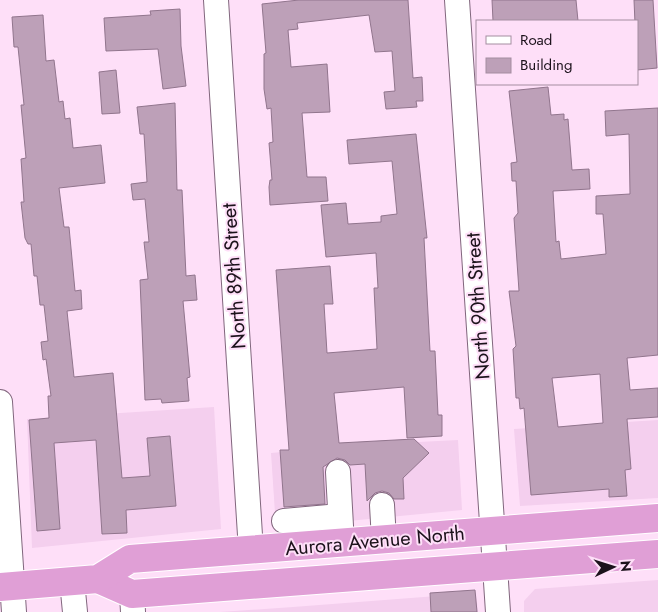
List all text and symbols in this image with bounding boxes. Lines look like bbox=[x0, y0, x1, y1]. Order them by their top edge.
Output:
legend bbox=[476, 20, 638, 85]
text: Road bbox=[520, 29, 552, 51]
text: Building bbox=[520, 54, 572, 76]
street label: North 89th Street bbox=[214, 202, 254, 350]
street label: North 90th Street bbox=[458, 231, 498, 380]
street label: Aurora Avenue North bbox=[284, 519, 466, 563]
north arrow bbox=[588, 542, 638, 592]
text: N bbox=[616, 560, 636, 572]

